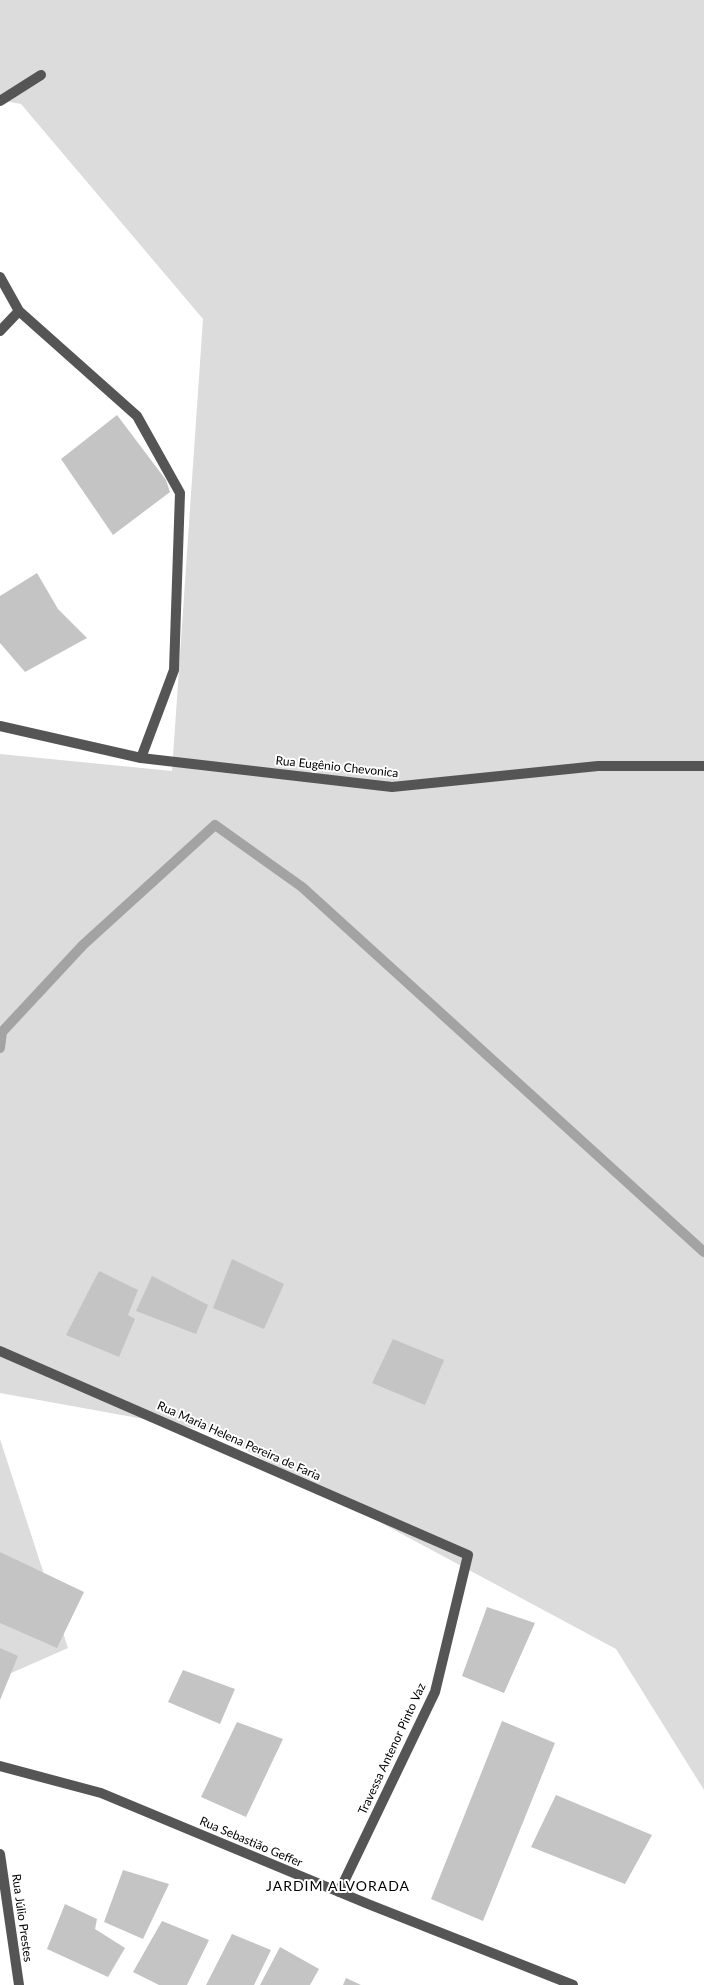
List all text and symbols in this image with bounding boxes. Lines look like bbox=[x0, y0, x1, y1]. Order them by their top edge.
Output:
street label: Rua Eugênio Chevonica bbox=[275, 753, 399, 781]
street label: Rua Maria Helena Pereira de Faria bbox=[155, 1398, 323, 1484]
street label: Travessa Antenor Pinto Vaz bbox=[355, 1681, 429, 1817]
street label: Rua Sebastião Geffer bbox=[197, 1814, 305, 1870]
street label: Rua Júlio Prestes bbox=[9, 1873, 35, 1963]
district label: JARDIM ALVORADA bbox=[264, 1878, 412, 1894]

